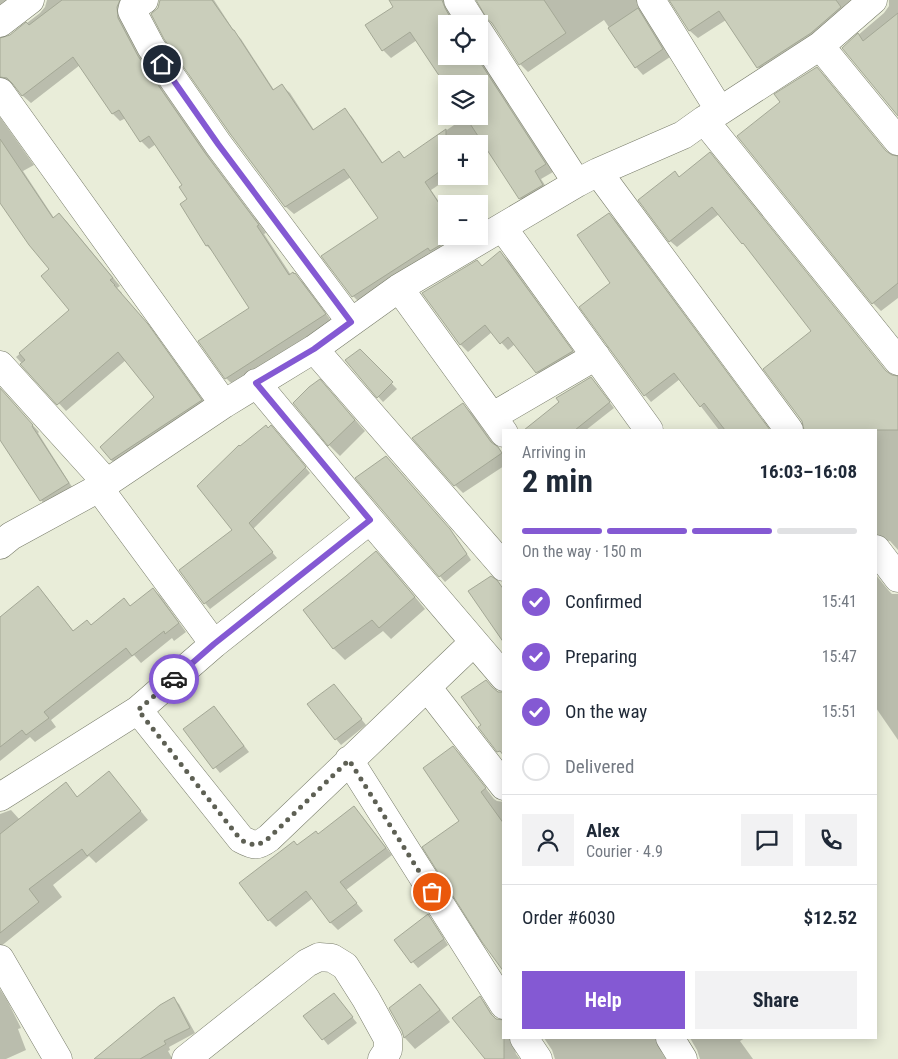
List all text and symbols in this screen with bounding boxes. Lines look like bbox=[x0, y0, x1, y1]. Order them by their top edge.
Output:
map controls bbox=[438, 15, 488, 245]
button: locate bbox=[438, 15, 488, 65]
pin bbox=[141, 43, 183, 85]
icon: home bbox=[148, 50, 176, 78]
button: layers bbox=[438, 75, 488, 125]
button: + bbox=[438, 135, 488, 185]
button: − bbox=[438, 195, 488, 245]
text: Arriving in bbox=[522, 443, 586, 462]
text: 16:03–16:08 bbox=[759, 460, 857, 483]
text: 2 min bbox=[522, 462, 593, 500]
text: On the way · 150 m bbox=[522, 542, 642, 561]
icon: check bbox=[522, 588, 550, 616]
text: Confirmed bbox=[565, 590, 642, 613]
text: 15:41 bbox=[822, 592, 857, 611]
icon: check bbox=[522, 643, 550, 671]
text: Preparing bbox=[565, 645, 637, 668]
text: 15:47 bbox=[822, 647, 857, 666]
courier bbox=[149, 654, 199, 704]
icon: car bbox=[160, 665, 188, 693]
icon: check bbox=[522, 698, 550, 726]
text: On the way bbox=[565, 700, 647, 723]
text: 15:51 bbox=[822, 702, 857, 721]
text: Delivered bbox=[565, 755, 634, 778]
button: person bbox=[522, 814, 574, 866]
button: chat bbox=[741, 814, 793, 866]
button: phone bbox=[805, 814, 857, 866]
text: Alex bbox=[586, 819, 620, 842]
text: Courier · 4.9 bbox=[586, 842, 663, 861]
pin bbox=[411, 871, 453, 913]
icon: bag bbox=[418, 878, 446, 906]
text: Order #6030 bbox=[522, 906, 615, 929]
text: $12.52 bbox=[803, 906, 857, 929]
button: Help bbox=[522, 971, 685, 1029]
button: Share bbox=[695, 971, 857, 1029]

